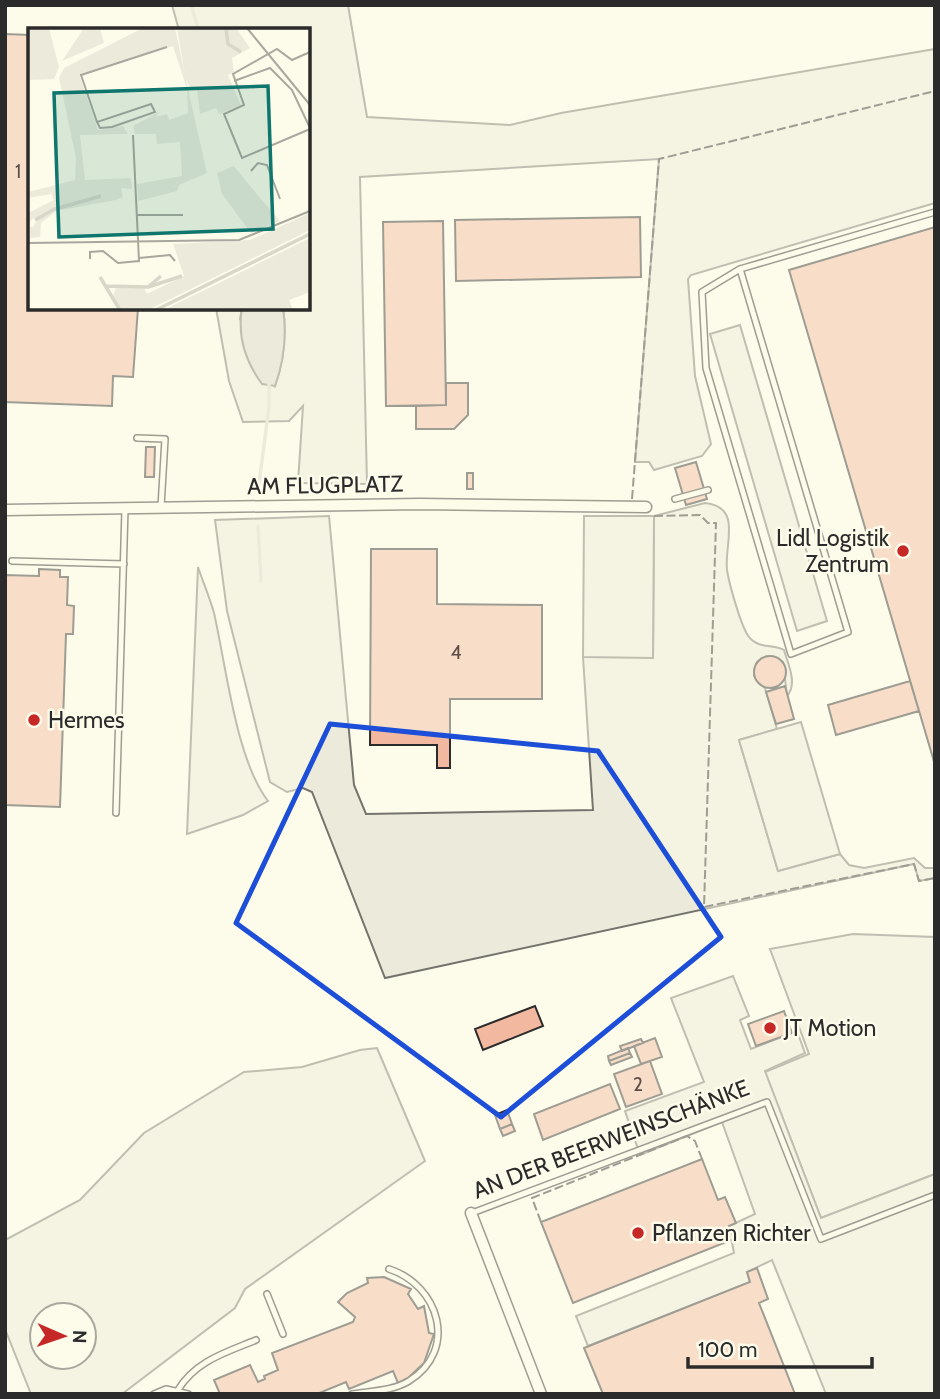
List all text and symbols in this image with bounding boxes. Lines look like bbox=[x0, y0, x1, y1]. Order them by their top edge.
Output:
inset map bbox=[28, 28, 310, 310]
house number: 1 bbox=[15, 160, 21, 183]
street label: AM FLUGPLATZ bbox=[247, 470, 403, 500]
place label: Lidl Logistik Zentrum bbox=[776, 524, 890, 578]
marker: Lidl Logistik Zentrum bbox=[895, 543, 911, 559]
house number: 4 bbox=[451, 641, 462, 664]
place label: Hermes bbox=[48, 706, 124, 734]
marker: Hermes bbox=[26, 712, 42, 728]
place label: JT Motion bbox=[783, 1014, 876, 1042]
marker: JT Motion bbox=[762, 1020, 778, 1036]
street label: AN DER BEERWEINSCHÄNKE bbox=[469, 1073, 753, 1205]
house number: 2 bbox=[633, 1073, 643, 1096]
place label: Pflanzen Richter bbox=[652, 1219, 811, 1247]
marker: Pflanzen Richter bbox=[630, 1225, 646, 1241]
north arrow bbox=[28, 1301, 98, 1371]
scale bar bbox=[688, 1326, 872, 1370]
text: N bbox=[68, 1329, 91, 1344]
text: 100 m bbox=[698, 1337, 757, 1362]

